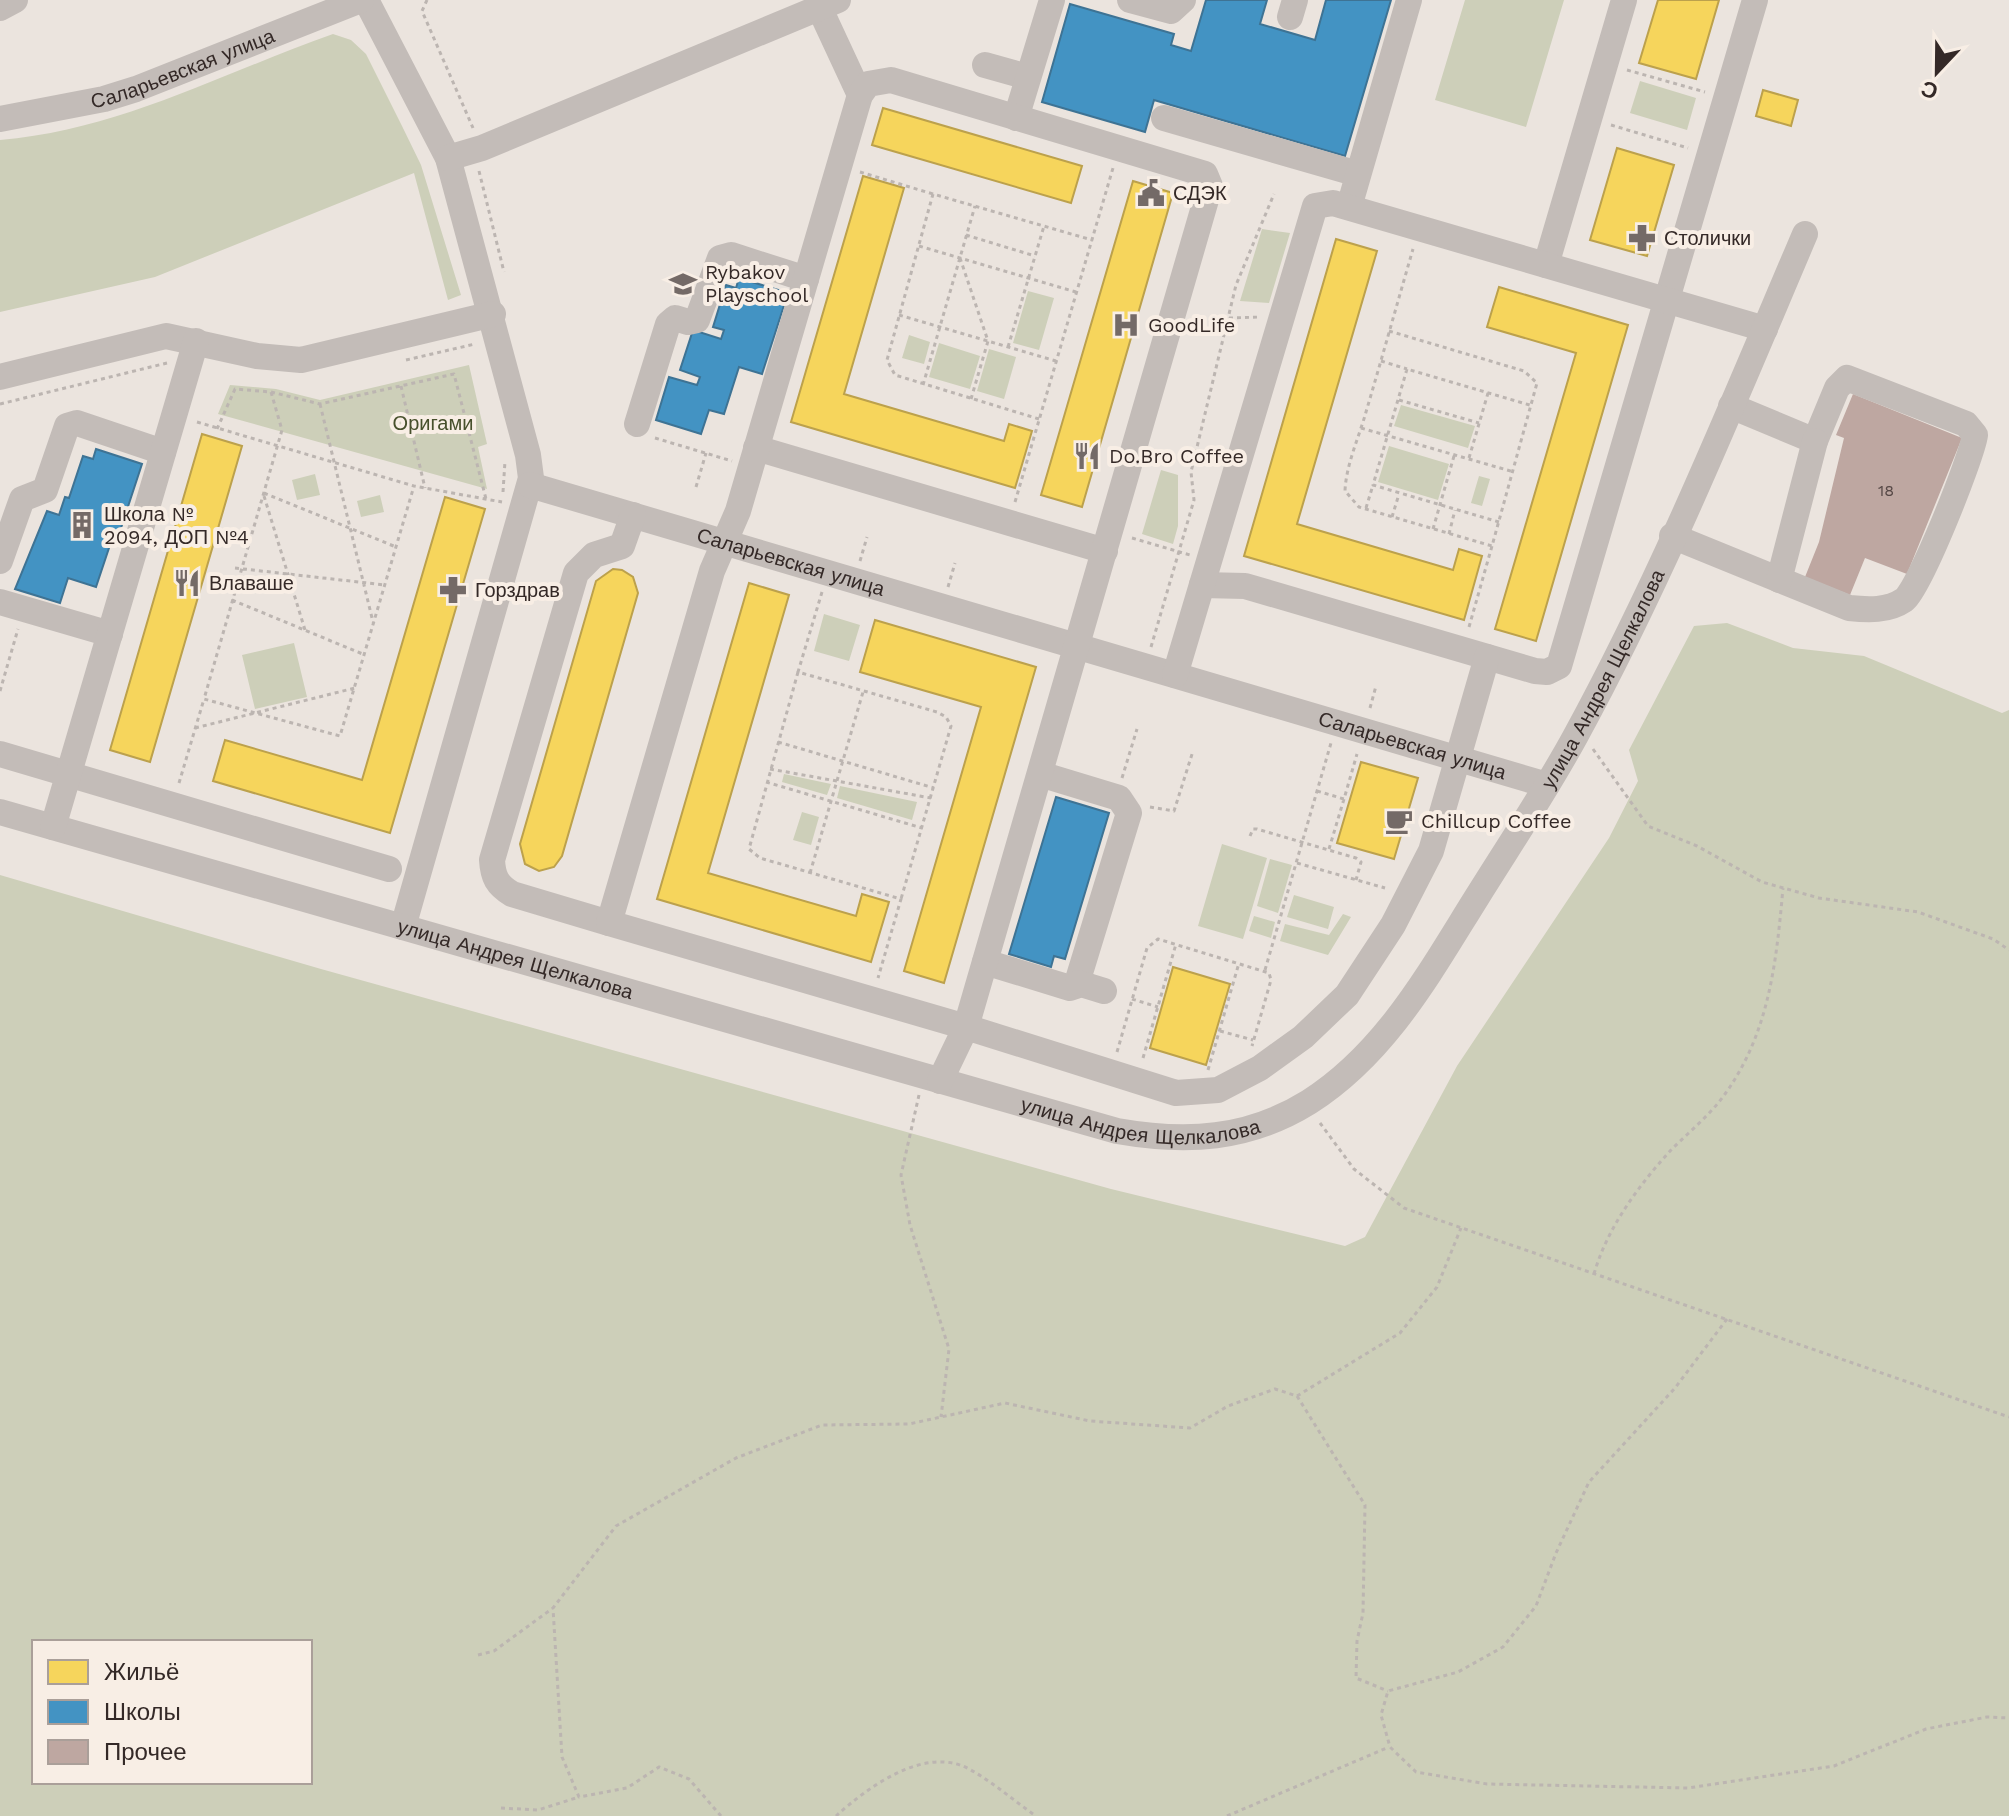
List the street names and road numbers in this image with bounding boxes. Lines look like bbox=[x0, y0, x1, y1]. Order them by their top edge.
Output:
street label: Саларьевская улица bbox=[89, 23, 279, 113]
street label: Саларьевская улица bbox=[694, 523, 888, 601]
street label: улица Андрея Щелкалова bbox=[1536, 565, 1670, 793]
street label: Саларьевская улица bbox=[1316, 706, 1510, 785]
street label: улица Андрея Щелкалова bbox=[395, 914, 637, 1004]
street label: улица Андрея Щелкалова bbox=[1018, 1092, 1264, 1149]

